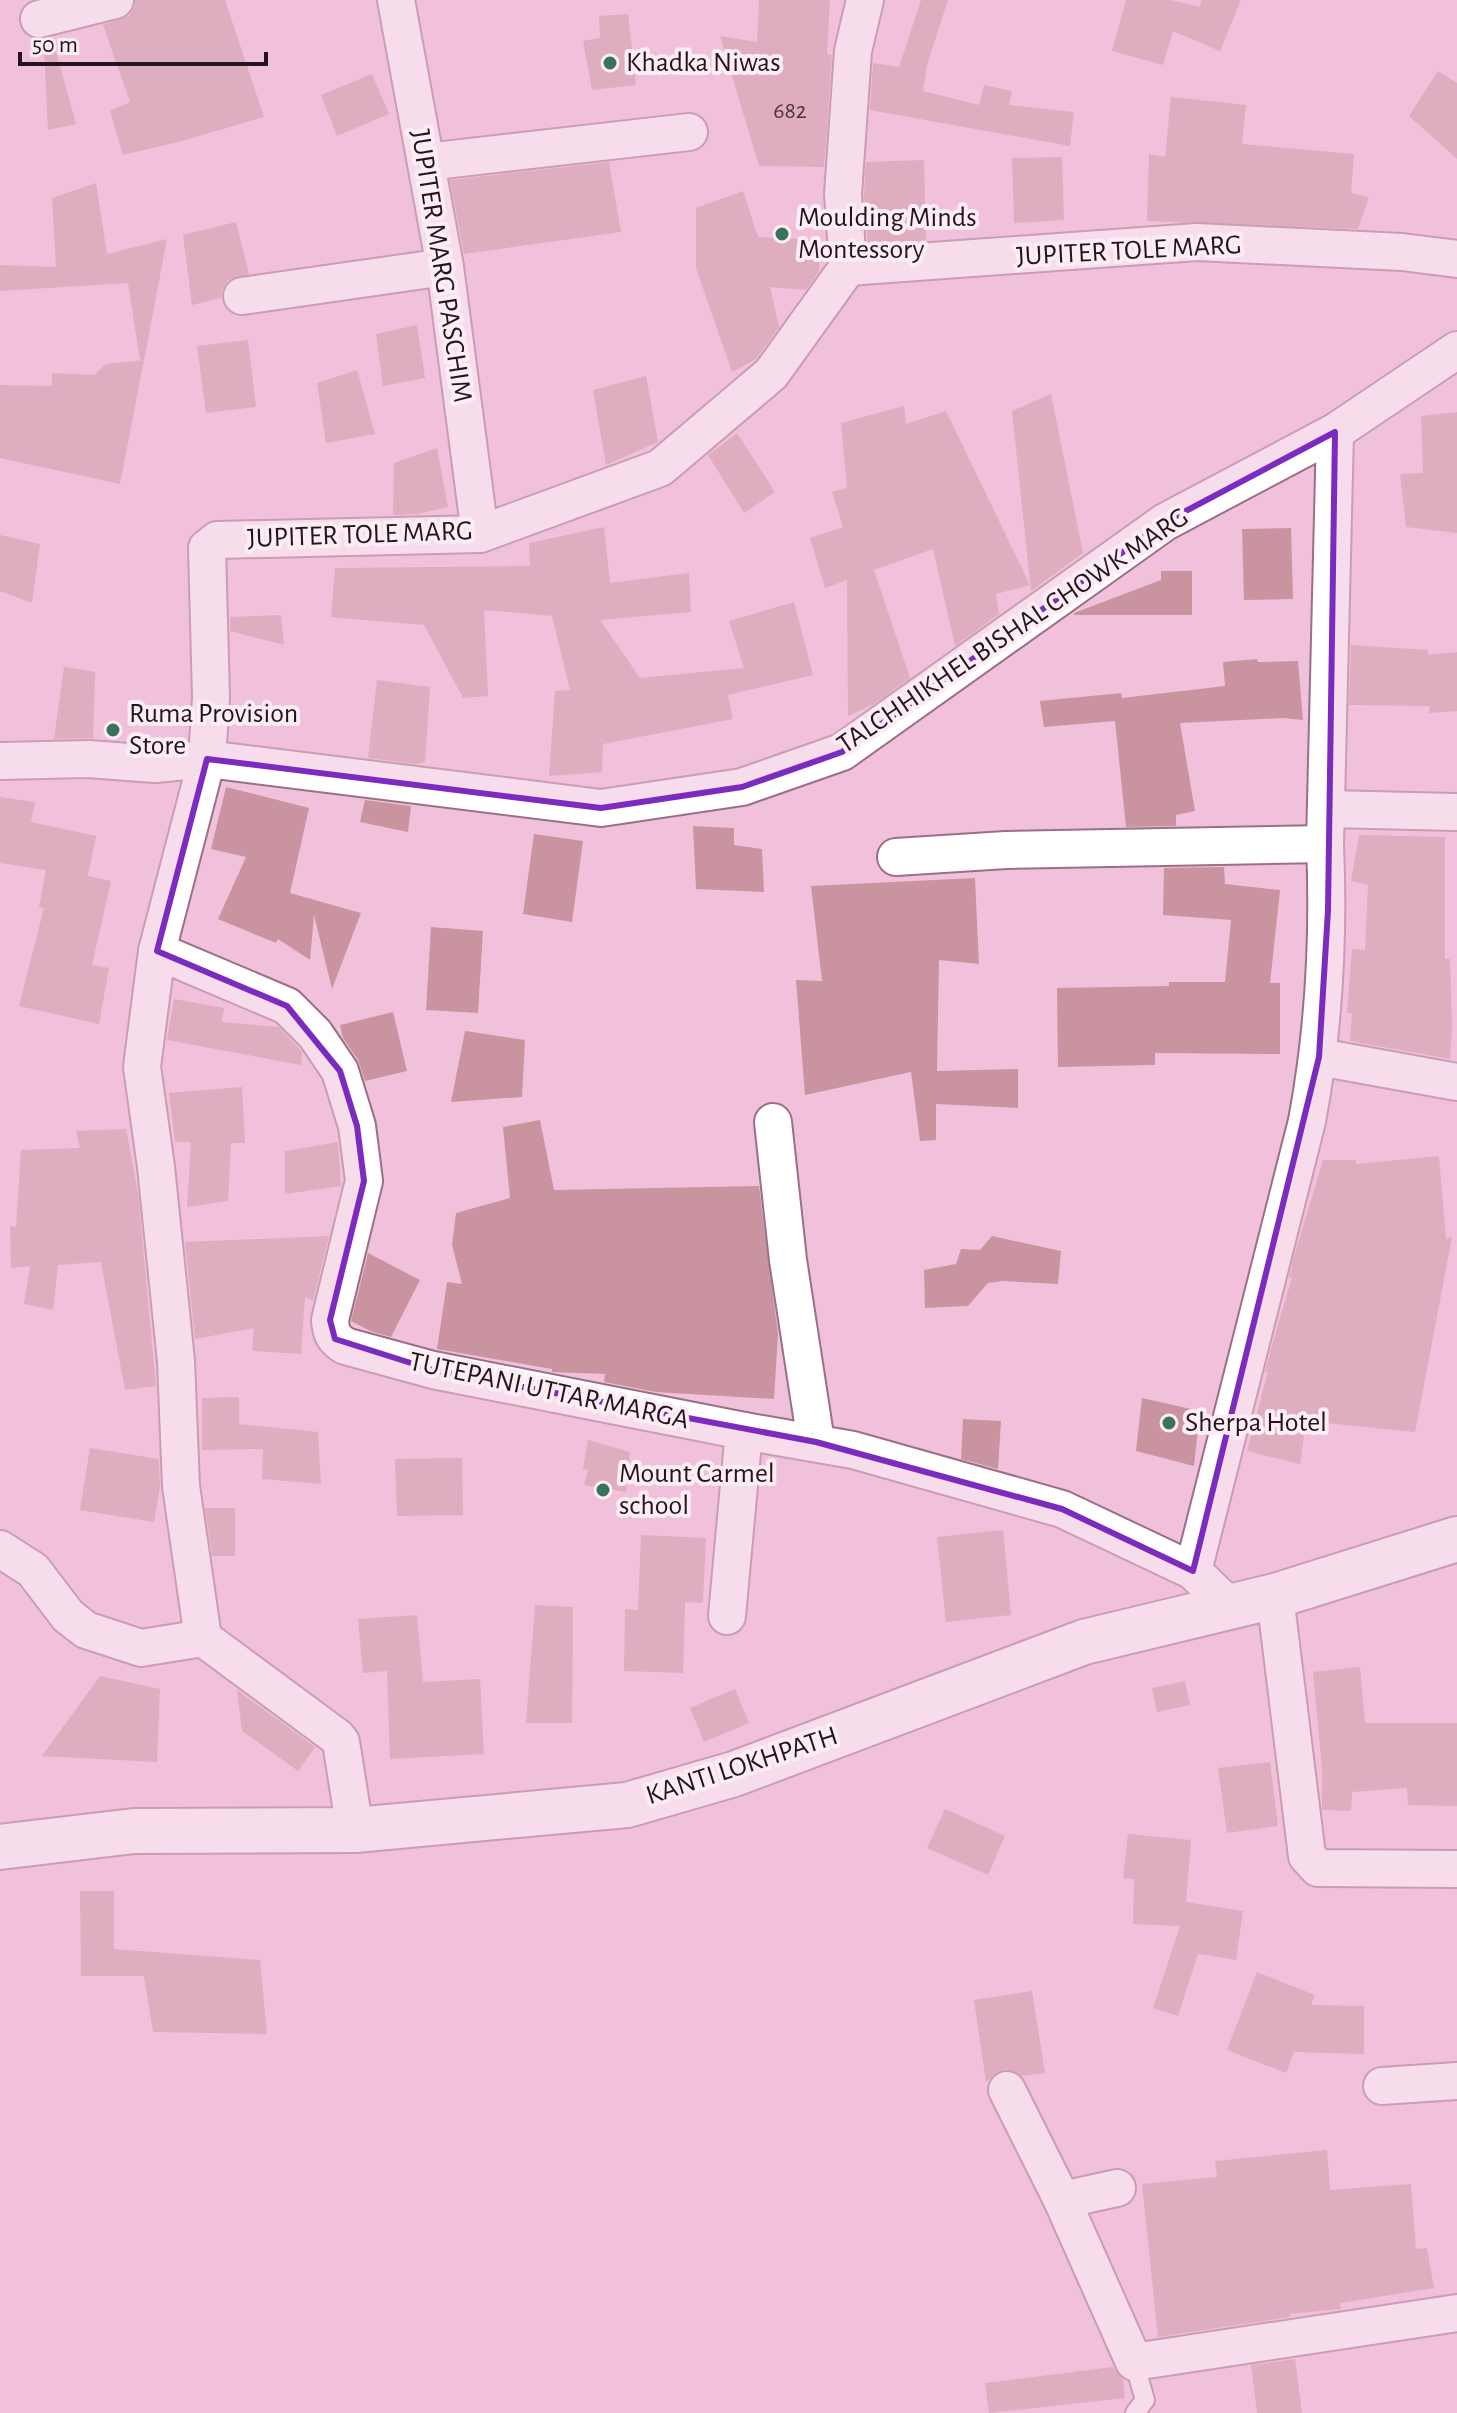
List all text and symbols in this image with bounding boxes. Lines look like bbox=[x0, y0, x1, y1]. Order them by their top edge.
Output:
scale bar bbox=[20, 16, 266, 66]
text: 50 m bbox=[32, 33, 78, 57]
place label: Khadka Niwas bbox=[626, 49, 781, 77]
marker: Khadka Niwas bbox=[601, 54, 619, 72]
house number: 682 bbox=[773, 99, 807, 123]
street label: JUPITER MARG PASCHIM bbox=[406, 127, 476, 405]
place label: Moulding Minds Montessory bbox=[798, 204, 977, 264]
marker: Moulding Minds Montessory bbox=[773, 225, 791, 243]
street label: JUPITER TOLE MARG bbox=[1016, 231, 1242, 271]
street label: TALCHHIKHEL BISHAL CHOWK MARG bbox=[832, 503, 1194, 759]
street label: JUPITER TOLE MARG bbox=[247, 517, 473, 553]
place label: Ruma Provision Store bbox=[129, 700, 298, 760]
marker: Ruma Provision Store bbox=[104, 721, 122, 739]
street label: TUTEPANI UTTAR MARGA bbox=[407, 1348, 691, 1434]
place label: Sherpa Hotel bbox=[1185, 1409, 1327, 1437]
marker: Sherpa Hotel bbox=[1160, 1414, 1178, 1432]
place label: Mount Carmel school bbox=[619, 1460, 775, 1520]
marker: Mount Carmel school bbox=[594, 1481, 612, 1499]
street label: KANTI LOKHPATH bbox=[643, 1722, 841, 1810]

